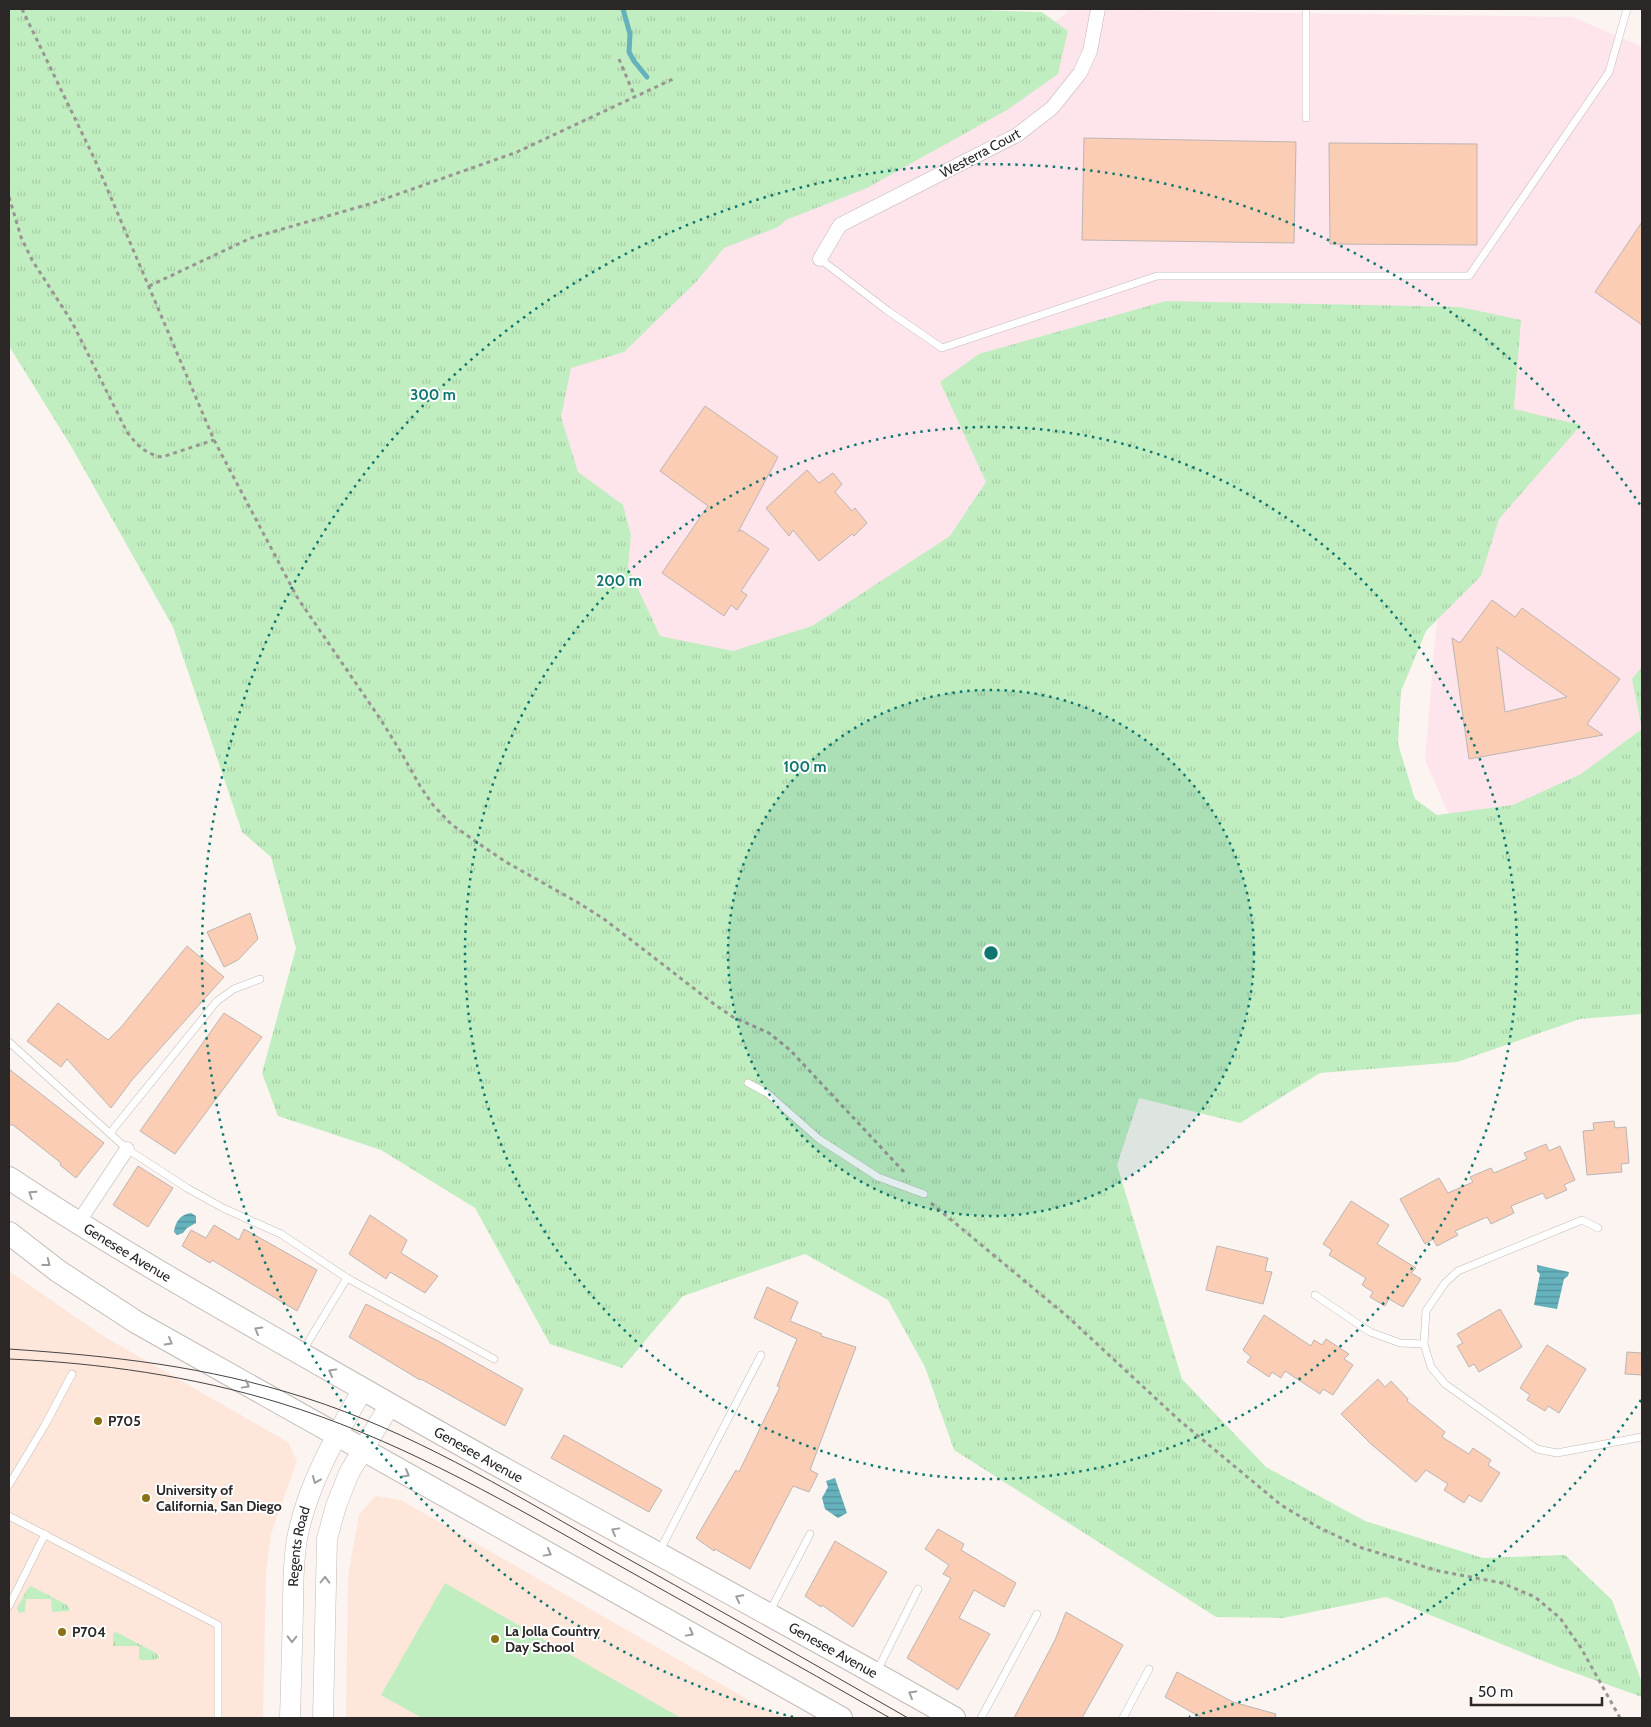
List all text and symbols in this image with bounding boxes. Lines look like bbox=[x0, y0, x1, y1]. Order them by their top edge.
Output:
street label: Westerra Court bbox=[937, 124, 1024, 182]
text: 300 m bbox=[410, 386, 456, 404]
text: 200 m bbox=[596, 572, 642, 590]
text: 100 m bbox=[783, 758, 827, 776]
centre of rings bbox=[982, 944, 1000, 962]
one-way arrow bbox=[28, 1191, 38, 1200]
street label: Genesee Avenue bbox=[80, 1219, 175, 1286]
one-way arrow bbox=[41, 1257, 51, 1266]
one-way arrow bbox=[255, 1326, 264, 1336]
one-way arrow bbox=[164, 1335, 173, 1345]
one-way arrow bbox=[328, 1368, 337, 1378]
one-way arrow bbox=[241, 1379, 250, 1389]
place label: P705 bbox=[108, 1412, 141, 1430]
marker: P705 bbox=[92, 1415, 104, 1427]
street label: Genesee Avenue bbox=[431, 1422, 526, 1487]
one-way arrow bbox=[401, 1467, 410, 1477]
one-way arrow bbox=[311, 1475, 322, 1484]
place label: University of California, San Diego bbox=[156, 1481, 282, 1515]
marker: University of California, San Diego bbox=[140, 1492, 152, 1504]
street label: Regents Road bbox=[284, 1504, 314, 1587]
one-way arrow bbox=[611, 1527, 620, 1537]
one-way arrow bbox=[543, 1547, 552, 1557]
one-way arrow bbox=[320, 1576, 330, 1584]
one-way arrow bbox=[736, 1594, 745, 1604]
street label: Genesee Avenue bbox=[785, 1618, 881, 1682]
place label: La Jolla Country Day School bbox=[505, 1622, 601, 1656]
place label: P704 bbox=[72, 1623, 106, 1641]
marker: P704 bbox=[56, 1626, 68, 1638]
one-way arrow bbox=[684, 1627, 693, 1637]
marker: La Jolla Country Day School bbox=[489, 1633, 501, 1645]
one-way arrow bbox=[287, 1636, 297, 1643]
scale bar bbox=[1471, 1674, 1602, 1706]
text: 50 m bbox=[1478, 1683, 1513, 1701]
one-way arrow bbox=[909, 1690, 918, 1700]

